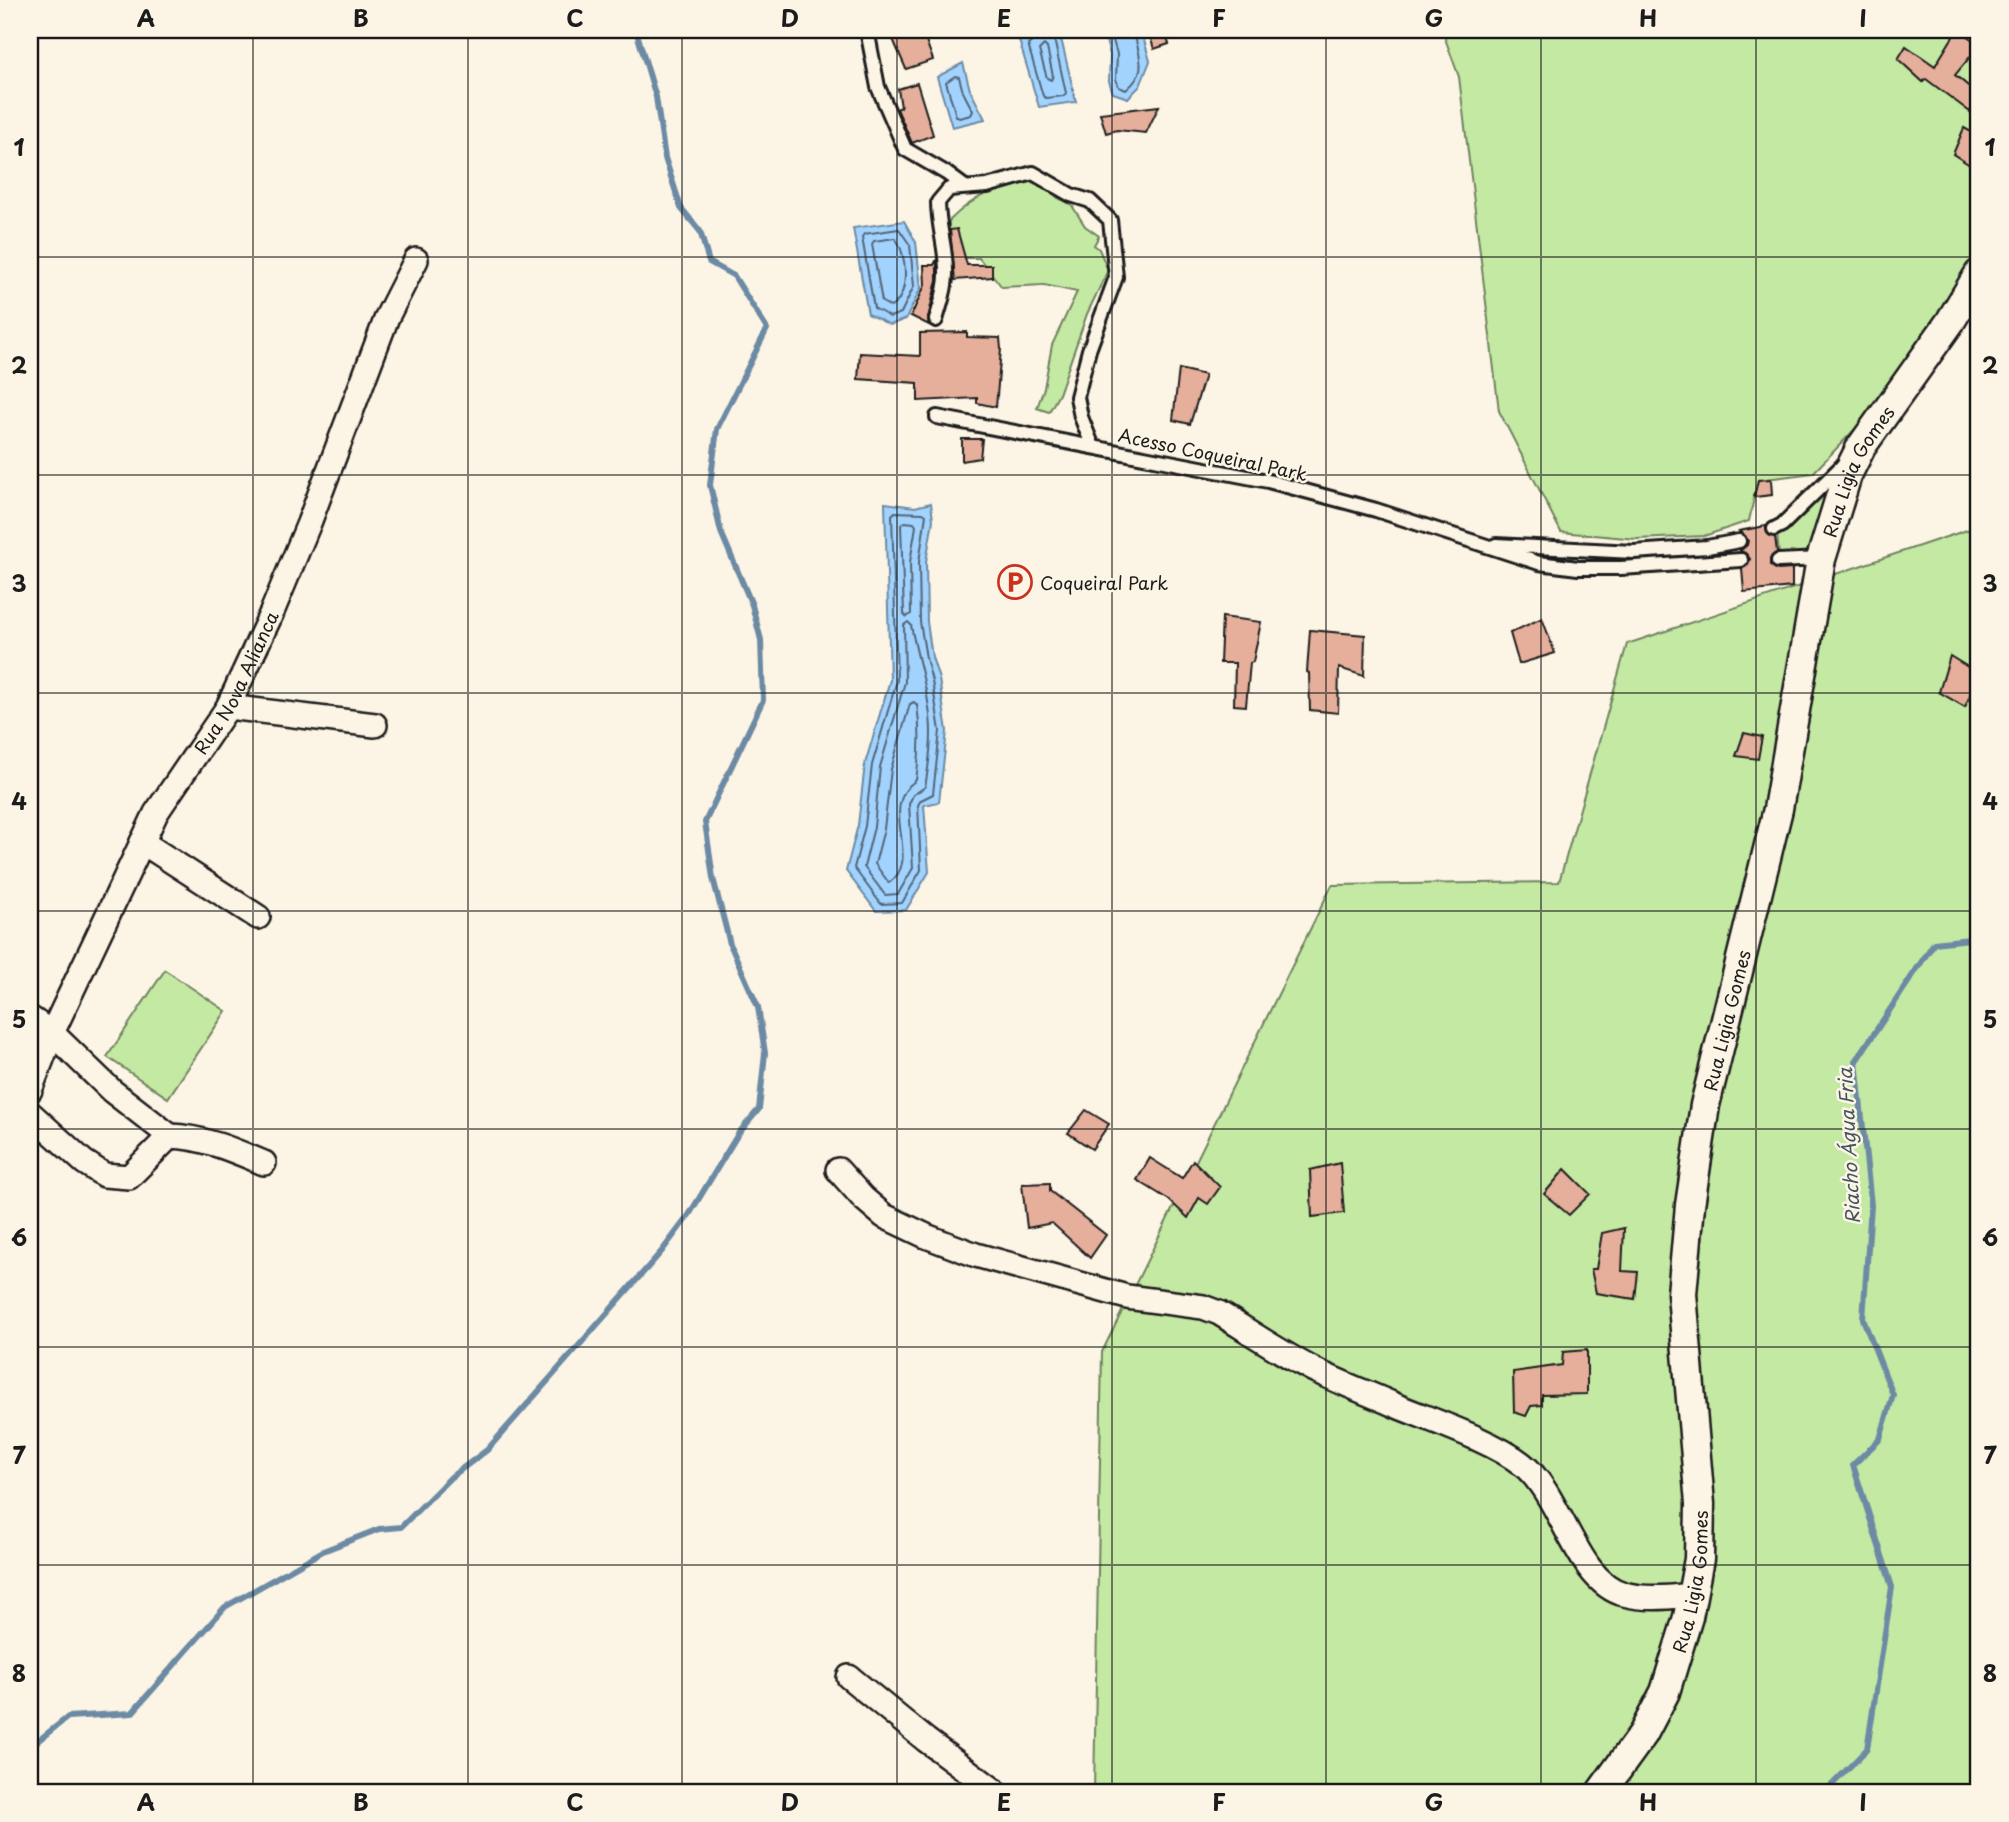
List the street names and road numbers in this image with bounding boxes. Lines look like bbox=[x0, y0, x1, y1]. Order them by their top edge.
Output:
street label: Rua Ligia Gomes bbox=[1815, 400, 1900, 540]
street label: Acesso Coqueiral Park bbox=[1116, 421, 1310, 487]
street label: Rua Nova Alianca bbox=[187, 606, 285, 759]
street label: Rua Ligia Gomes bbox=[1696, 947, 1756, 1094]
street label: Rua Ligia Gomes bbox=[1664, 1510, 1713, 1656]

